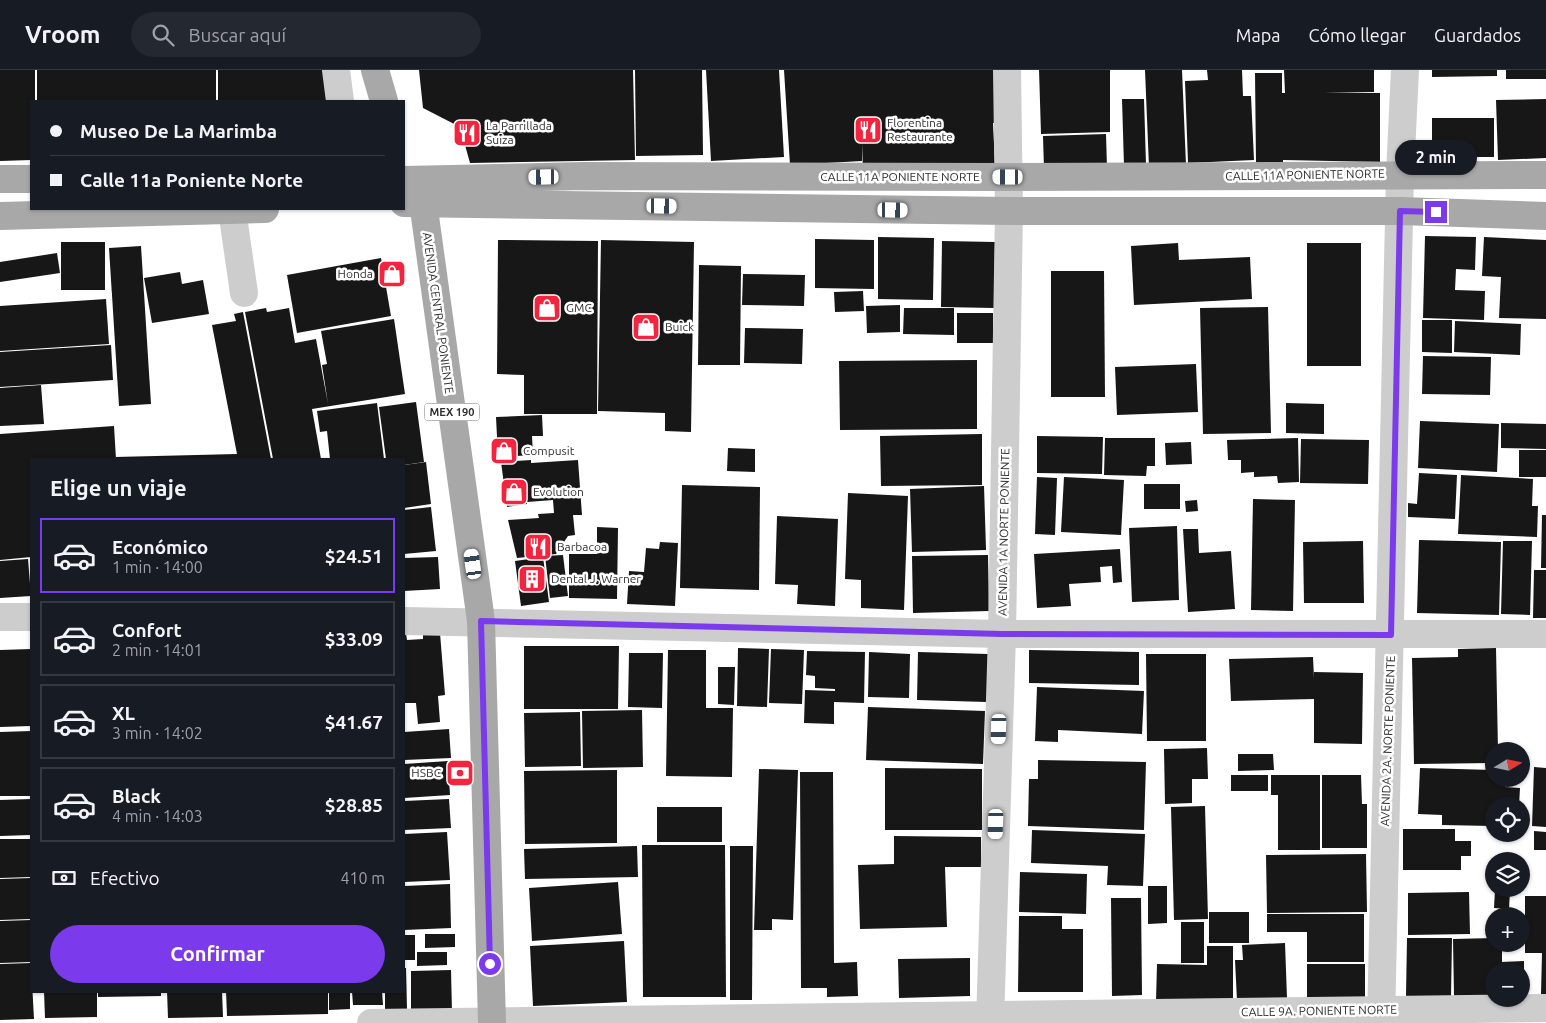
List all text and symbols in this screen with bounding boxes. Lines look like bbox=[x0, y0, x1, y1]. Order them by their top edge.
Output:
search box bbox=[131, 12, 481, 57]
text: Vroom bbox=[25, 21, 101, 48]
icon: search bbox=[149, 21, 177, 49]
text: Buscar aquí bbox=[189, 24, 286, 46]
text: Mapa bbox=[1236, 25, 1281, 45]
text: Cómo llegar bbox=[1309, 25, 1406, 45]
text: Guardados bbox=[1434, 25, 1521, 45]
restaurant icon: Florentina Restaurante bbox=[853, 115, 883, 145]
place label: Florentina Restaurante bbox=[887, 116, 953, 143]
restaurant icon: La Parrillada Suiza bbox=[452, 118, 482, 148]
place label: La Parrillada Suiza bbox=[486, 119, 552, 146]
text: Museo De La Marimba bbox=[80, 120, 277, 142]
callout: 2 min bbox=[1395, 140, 1477, 174]
text: 2 min bbox=[1416, 148, 1456, 166]
street label: CALLE 11A PONIENTE NORTE bbox=[1225, 167, 1385, 182]
text: Calle 11a Poniente Norte bbox=[80, 169, 303, 191]
car bbox=[528, 169, 559, 185]
street label: CALLE 11A PONIENTE NORTE bbox=[820, 170, 980, 183]
car bbox=[993, 170, 1023, 185]
car bbox=[646, 198, 677, 214]
route end bbox=[1425, 201, 1447, 223]
car bbox=[877, 202, 908, 218]
street label: AVENIDA CENTRAL PONIENTE bbox=[421, 231, 456, 395]
shop icon: Honda bbox=[377, 259, 407, 289]
place label: Honda bbox=[338, 267, 373, 280]
shop icon: GMC bbox=[532, 293, 562, 323]
place label: GMC bbox=[566, 301, 592, 314]
shop icon: Buick bbox=[631, 312, 661, 342]
place label: Buick bbox=[665, 320, 694, 333]
road number: MEX 190 bbox=[424, 404, 480, 421]
shop icon: Compusit bbox=[489, 436, 519, 466]
place label: Compusit bbox=[523, 444, 575, 457]
street label: AVENIDA 1A NORTE PONIENTE bbox=[996, 448, 1011, 616]
text: Elige un viaje bbox=[50, 475, 187, 500]
shop icon: Evolution bbox=[499, 477, 529, 507]
place label: Evolution bbox=[533, 485, 584, 498]
restaurant icon: Barbacoa bbox=[523, 532, 553, 562]
icon: car bbox=[52, 533, 97, 578]
text: Económico bbox=[112, 536, 208, 558]
place label: Barbacoa bbox=[557, 540, 607, 553]
text: $24.51 bbox=[325, 545, 383, 567]
car bbox=[463, 548, 482, 580]
text: 1 min · 14:00 bbox=[112, 558, 203, 576]
building icon: Dental J. Warner bbox=[517, 564, 547, 594]
place label: Dental J. Warner bbox=[551, 572, 641, 585]
icon: car bbox=[52, 616, 97, 661]
text: Confort bbox=[112, 619, 182, 641]
text: $33.09 bbox=[325, 628, 383, 650]
text: 2 min · 14:01 bbox=[112, 641, 203, 659]
street label: AVENIDA 2A. NORTE PONIENTE bbox=[1378, 655, 1397, 827]
icon: car bbox=[52, 699, 97, 744]
text: XL bbox=[112, 702, 135, 724]
text: $41.67 bbox=[325, 711, 383, 733]
car bbox=[990, 714, 1007, 744]
text: 3 min · 14:02 bbox=[112, 724, 203, 742]
north arrow bbox=[1485, 742, 1530, 788]
map controls bbox=[1485, 742, 1530, 1007]
bank icon: HSBC bbox=[445, 758, 475, 788]
place label: HSBC bbox=[411, 766, 442, 779]
icon: car bbox=[52, 782, 97, 827]
text: Black bbox=[112, 785, 161, 807]
text: $28.85 bbox=[325, 794, 383, 816]
button: locate bbox=[1485, 797, 1530, 842]
text: 4 min · 14:03 bbox=[112, 807, 203, 825]
car bbox=[987, 809, 1004, 839]
button: layers bbox=[1485, 852, 1530, 897]
icon: cash bbox=[50, 864, 78, 892]
text: Efectivo bbox=[90, 867, 160, 889]
text: 410 m bbox=[340, 869, 385, 887]
button: + bbox=[1485, 907, 1530, 952]
button: Confirmar bbox=[50, 925, 385, 983]
route start bbox=[479, 953, 501, 975]
button: − bbox=[1485, 962, 1530, 1007]
street label: CALLE 9A. PONIENTE NORTE bbox=[1241, 1003, 1397, 1018]

